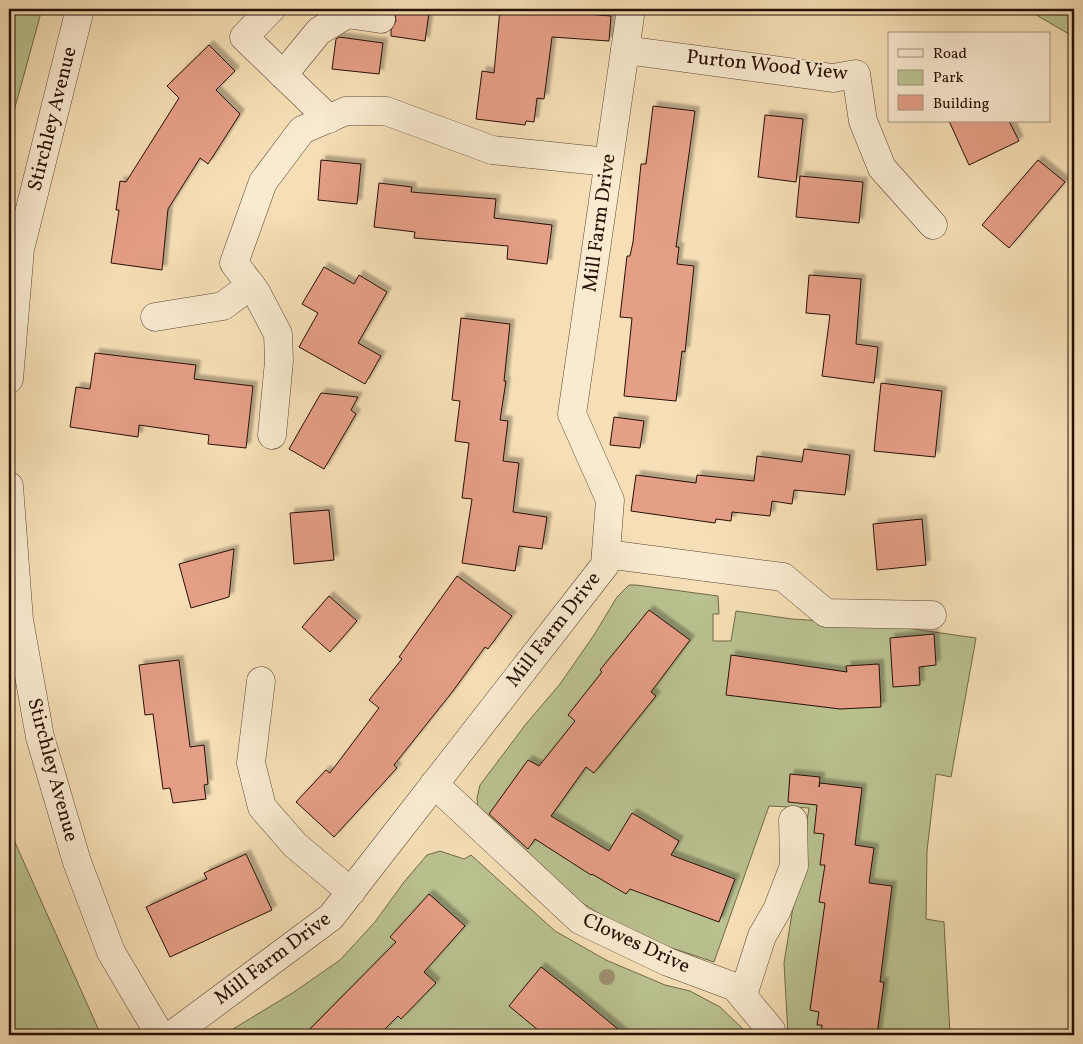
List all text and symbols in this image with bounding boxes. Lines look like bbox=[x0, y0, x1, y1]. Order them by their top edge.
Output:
legend bbox=[888, 32, 1050, 122]
street label: Stirchley Avenue bbox=[22, 44, 84, 194]
street label: Purton Wood View bbox=[685, 44, 850, 88]
text: Road bbox=[933, 44, 967, 65]
text: Park bbox=[933, 68, 964, 89]
text: Building bbox=[933, 94, 990, 115]
street label: Mill Farm Drive bbox=[576, 152, 624, 294]
street label: Mill Farm Drive bbox=[500, 566, 608, 694]
street label: Stirchley Avenue bbox=[19, 695, 85, 845]
street label: Mill Farm Drive bbox=[209, 906, 337, 1012]
street label: Clowes Drive bbox=[578, 907, 694, 981]

